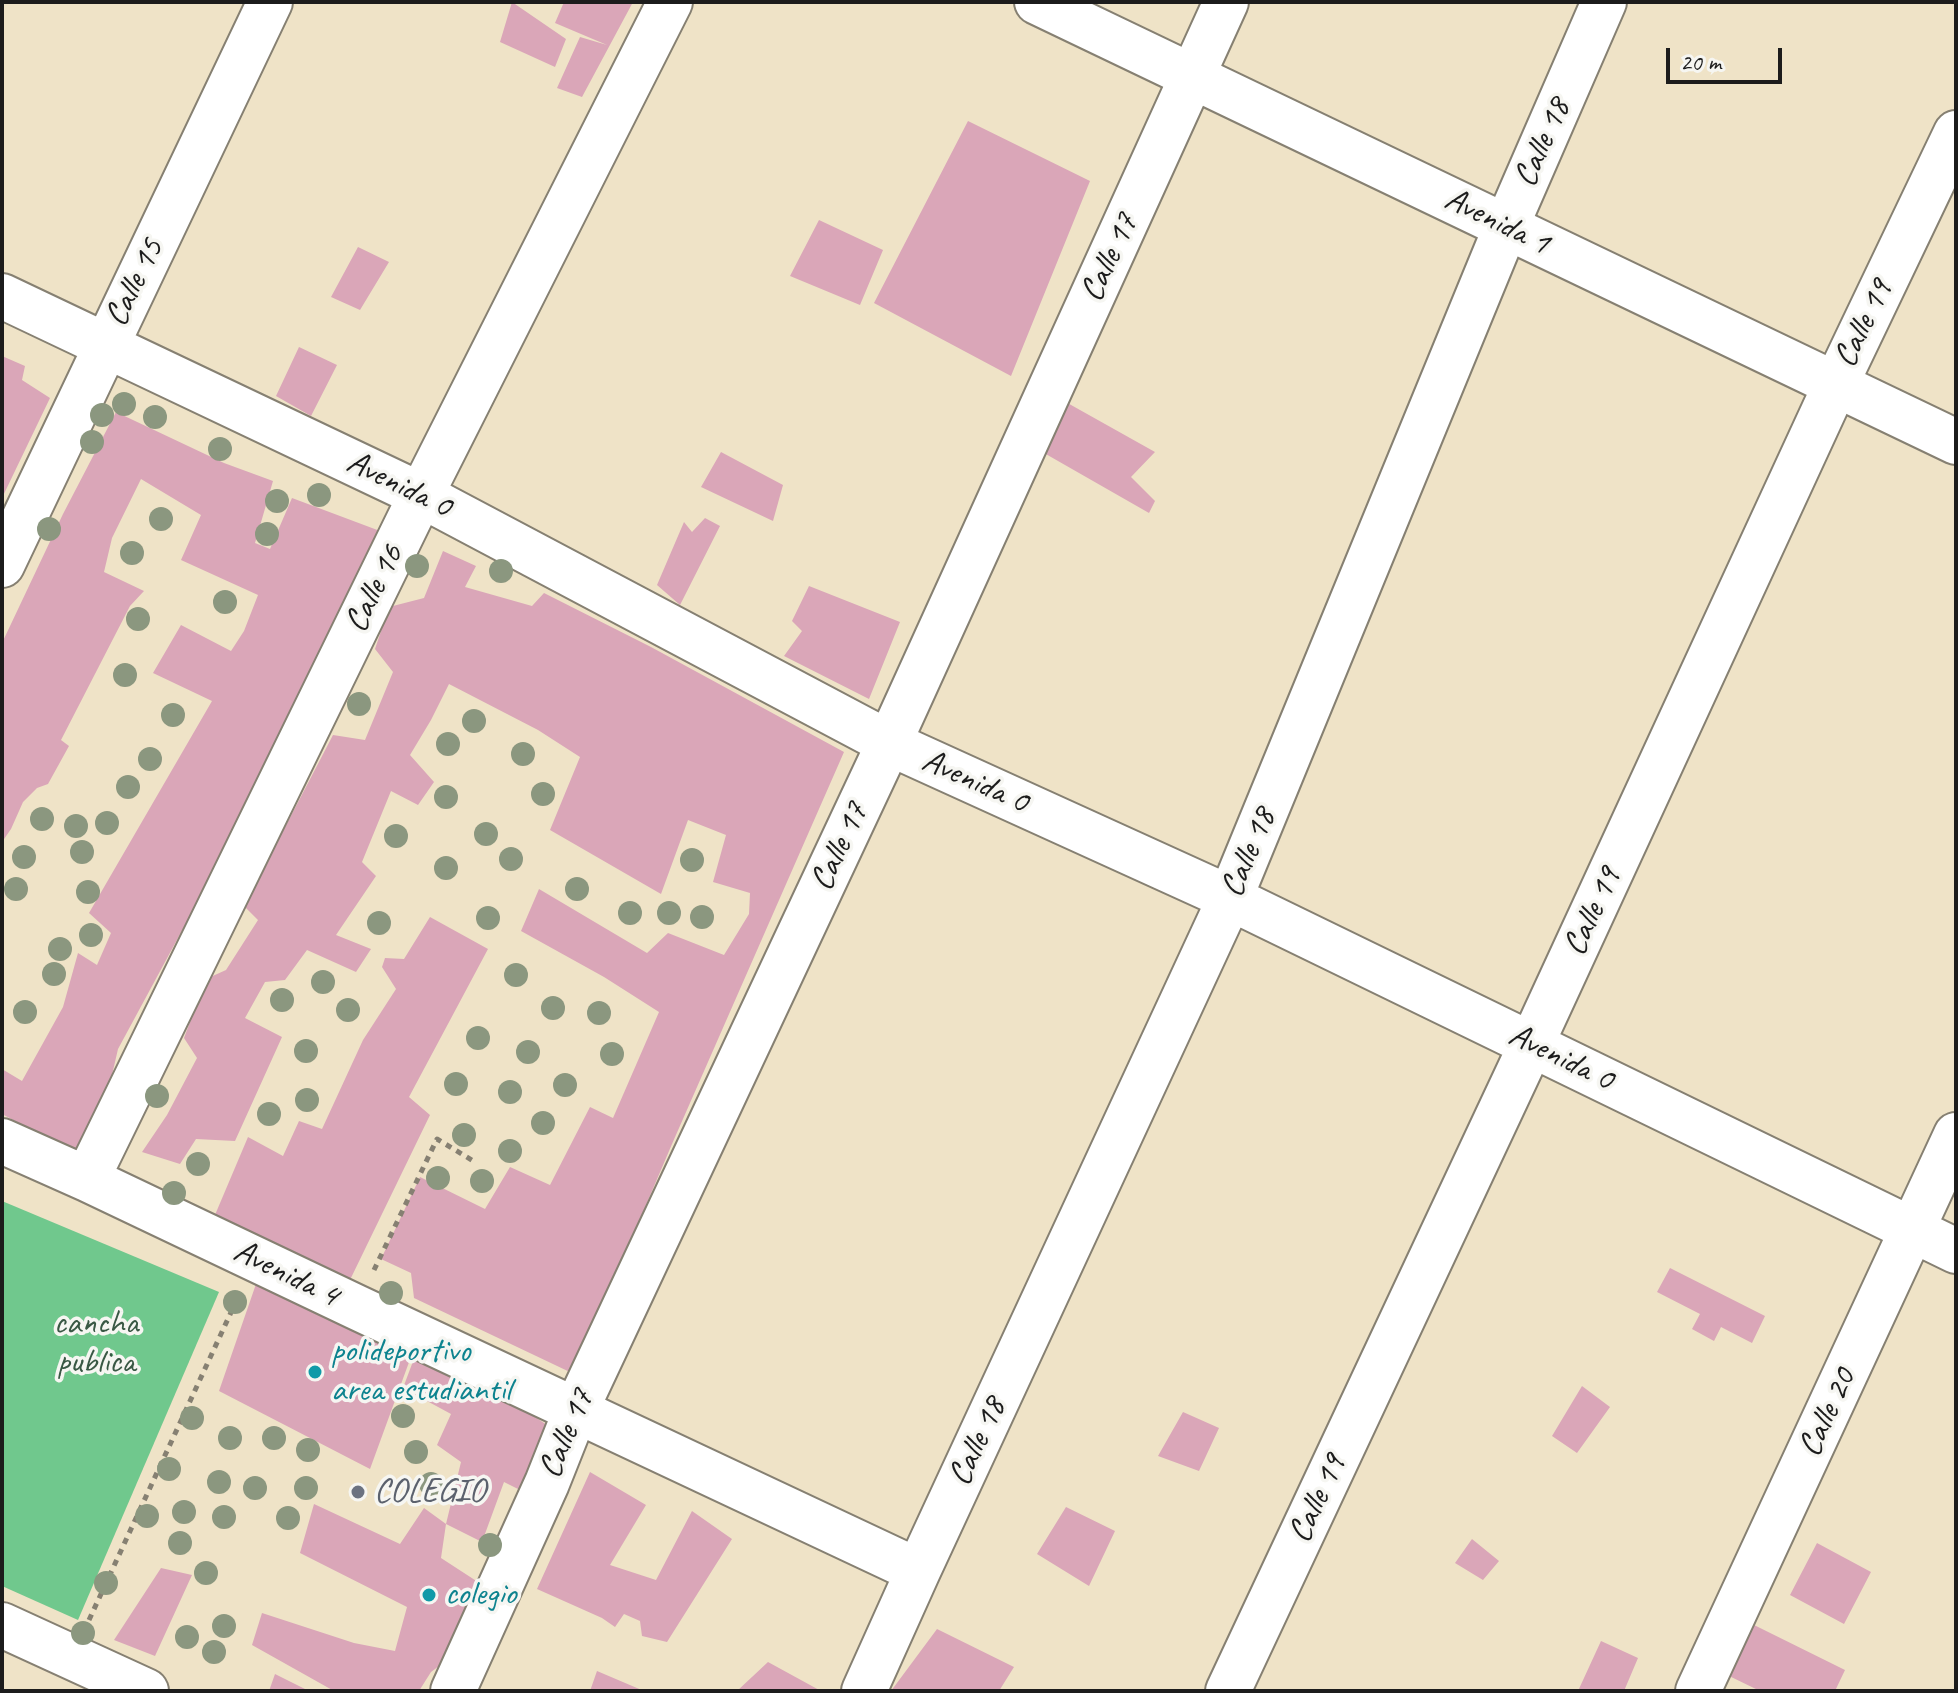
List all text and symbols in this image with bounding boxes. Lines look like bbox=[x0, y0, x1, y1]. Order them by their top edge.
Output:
scale bar bbox=[1670, 32, 1786, 82]
text: 20 m bbox=[1680, 47, 1721, 77]
street label: Calle 18 bbox=[1506, 93, 1580, 193]
street label: Avenida 1 bbox=[1438, 179, 1556, 265]
street label: Calle 17 bbox=[1072, 208, 1148, 308]
street label: Calle 15 bbox=[96, 233, 174, 333]
street label: Calle 19 bbox=[1825, 274, 1903, 374]
street label: Avenida 0 bbox=[340, 442, 458, 528]
street label: Calle 16 bbox=[336, 539, 414, 639]
street label: Avenida 0 bbox=[916, 741, 1034, 823]
street label: Calle 17 bbox=[802, 797, 878, 897]
street label: Calle 18 bbox=[1212, 803, 1286, 903]
street label: Calle 19 bbox=[1555, 862, 1631, 962]
street label: Avenida 0 bbox=[1502, 1015, 1620, 1101]
street label: Avenida 4 bbox=[227, 1231, 345, 1317]
park label: cancha publica bbox=[54, 1304, 138, 1384]
place label: polideportivo area estudiantil bbox=[331, 1332, 511, 1412]
marker: polideportivo area estudiantil bbox=[306, 1363, 324, 1381]
street label: Calle 20 bbox=[1790, 1363, 1866, 1463]
street label: Calle 17 bbox=[530, 1384, 604, 1484]
street label: Calle 18 bbox=[940, 1392, 1016, 1492]
street label: Calle 19 bbox=[1280, 1449, 1356, 1549]
place label: COLEGIO bbox=[374, 1472, 485, 1512]
marker: COLEGIO bbox=[349, 1483, 367, 1501]
place label: colegio bbox=[445, 1575, 516, 1615]
marker: colegio bbox=[420, 1586, 438, 1604]

